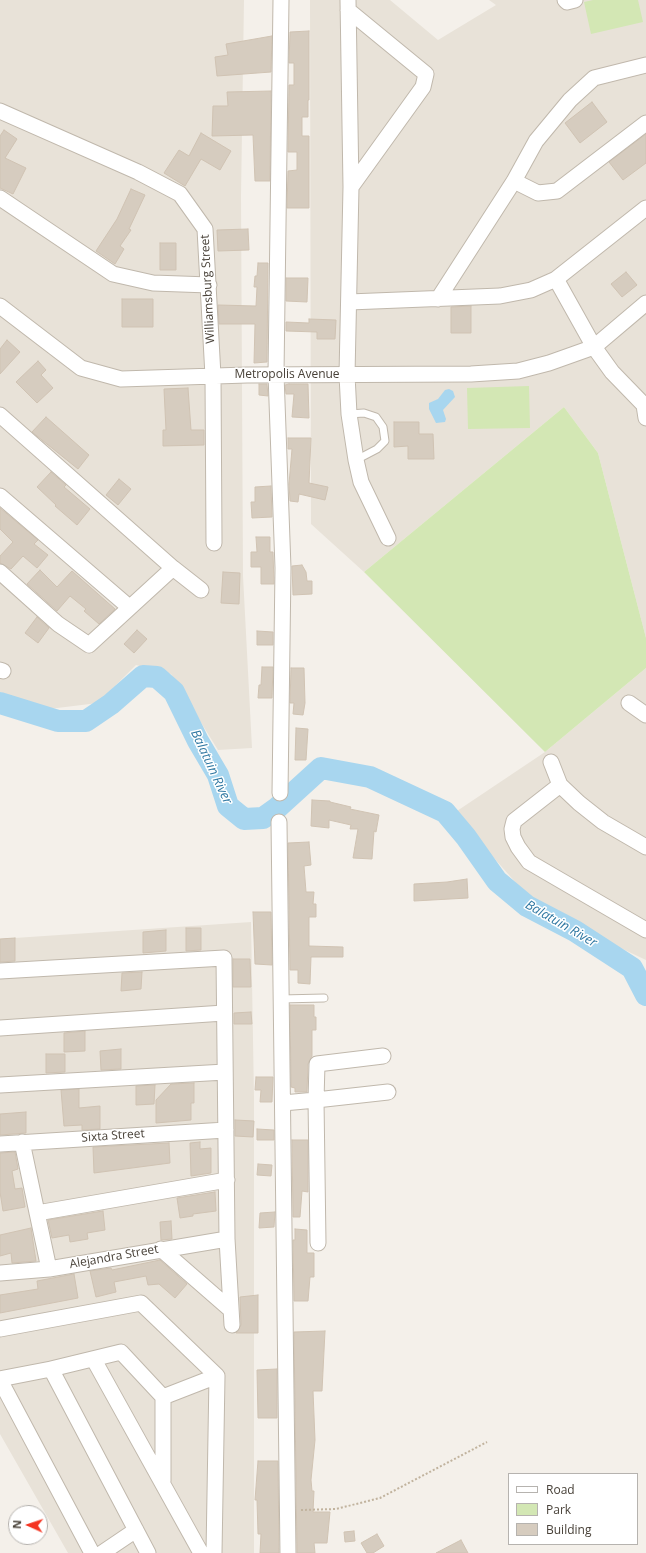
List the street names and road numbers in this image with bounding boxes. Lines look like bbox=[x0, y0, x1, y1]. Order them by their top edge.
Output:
street label: Williamsburg Street bbox=[198, 234, 218, 344]
street label: Metropolis Avenue bbox=[234, 368, 340, 382]
street label: Sixta Street bbox=[81, 1127, 145, 1145]
street label: Alejandra Street bbox=[68, 1242, 160, 1272]

